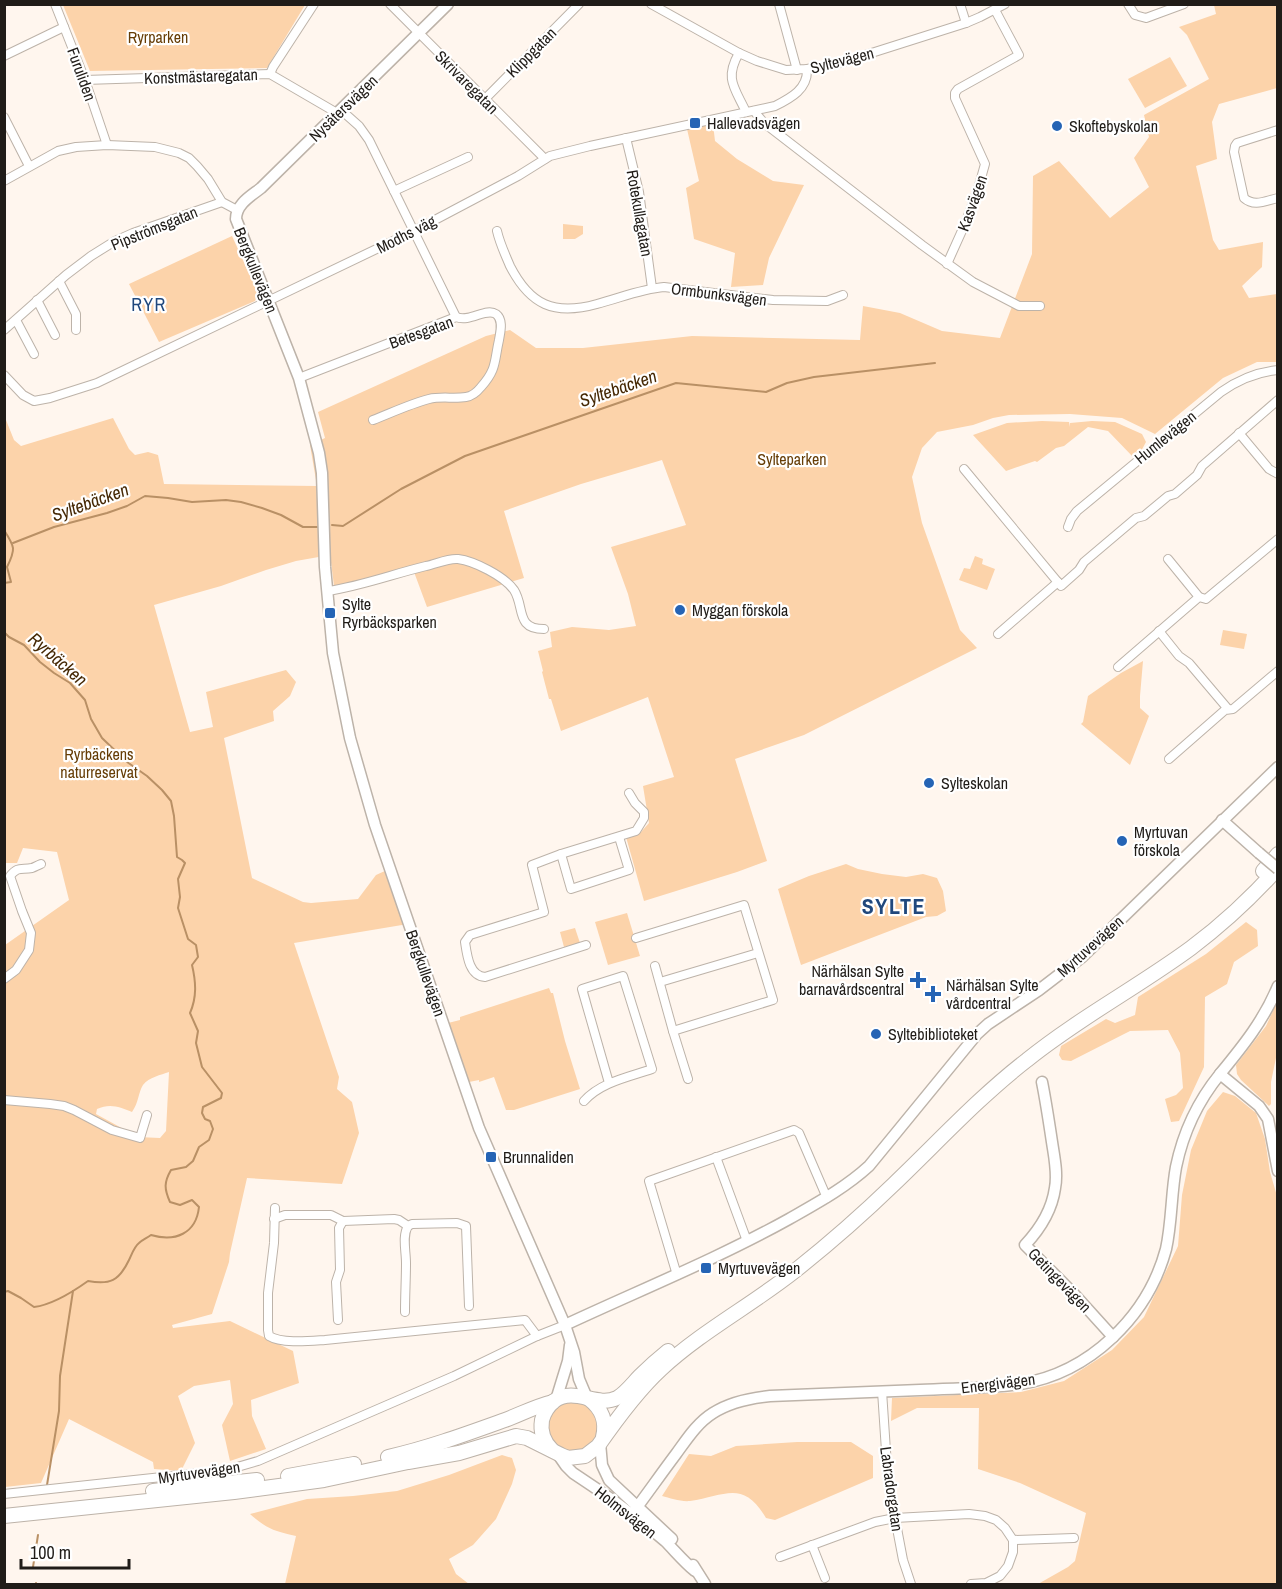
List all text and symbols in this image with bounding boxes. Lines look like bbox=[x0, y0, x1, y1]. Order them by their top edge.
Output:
street label: Klippgatan bbox=[501, 22, 561, 82]
park label: Ryrparken bbox=[128, 26, 188, 48]
street label: Syltevägen bbox=[808, 41, 876, 79]
street label: Furuliden bbox=[62, 44, 102, 104]
street label: Skrivaregatan bbox=[430, 45, 504, 119]
street label: Konstmästaregatan bbox=[144, 63, 258, 89]
street label: Nysätersvägen bbox=[304, 70, 382, 146]
place label: Hallevadsvägen bbox=[707, 112, 800, 134]
place label: Skoftebyskolan bbox=[1069, 115, 1158, 137]
marker: Hallevadsvägen bbox=[688, 116, 702, 130]
marker: Skoftebyskolan bbox=[1050, 119, 1064, 133]
street label: Rotekullagatan bbox=[622, 168, 658, 258]
street label: Kasvägen bbox=[952, 172, 992, 234]
street label: Pipströmsgatan bbox=[107, 201, 201, 255]
street label: Modhs väg bbox=[372, 209, 440, 258]
street label: Bergkullevägen bbox=[229, 224, 283, 316]
street label: Ormbunksvägen bbox=[670, 277, 768, 311]
district label: RYR bbox=[131, 292, 167, 317]
street label: Betesgatan bbox=[386, 310, 456, 354]
water label: Syltebäcken bbox=[576, 363, 660, 413]
street label: Humlevägen bbox=[1129, 405, 1201, 469]
park label: Sylteparken bbox=[757, 448, 827, 470]
water label: Syltebäcken bbox=[48, 477, 132, 527]
place label: Sylte Ryrbäcksparken bbox=[342, 593, 437, 633]
place label: Myggan förskola bbox=[692, 599, 789, 621]
marker: Myggan förskola bbox=[673, 603, 687, 617]
marker: Sylte Ryrbäcksparken bbox=[323, 606, 337, 620]
water label: Ryrbäcken bbox=[23, 626, 93, 692]
park label: Ryrbäckens naturreservat bbox=[60, 743, 138, 783]
place label: Sylteskolan bbox=[941, 772, 1008, 794]
marker: Sylteskolan bbox=[922, 776, 936, 790]
place label: Myrtuvan förskola bbox=[1134, 821, 1188, 861]
marker: Myrtuvan förskola bbox=[1115, 834, 1129, 848]
district label: SYLTE bbox=[862, 891, 926, 921]
street label: Myrtuvevägen bbox=[1052, 910, 1128, 982]
street label: Bergkullevägen bbox=[401, 927, 451, 1019]
place label: Närhälsan Sylte barnavårdscentral bbox=[799, 960, 904, 1000]
marker: Närhälsan Sylte barnavårdscentral bbox=[909, 971, 927, 989]
place label: Närhälsan Sylte vårdcentral bbox=[946, 974, 1039, 1014]
marker: Närhälsan Sylte vårdcentral bbox=[924, 985, 942, 1003]
place label: Syltebiblioteket bbox=[888, 1023, 978, 1045]
marker: Syltebiblioteket bbox=[869, 1027, 883, 1041]
place label: Brunnaliden bbox=[503, 1146, 574, 1168]
marker: Brunnaliden bbox=[484, 1150, 498, 1164]
street label: Getingevägen bbox=[1023, 1243, 1097, 1317]
place label: Myrtuvevägen bbox=[718, 1257, 800, 1279]
marker: Myrtuvevägen bbox=[699, 1261, 713, 1275]
street label: Energivägen bbox=[960, 1368, 1036, 1398]
street label: Labradorgatan bbox=[875, 1445, 909, 1533]
street label: Myrtuvevägen bbox=[157, 1455, 241, 1489]
street label: Holmsvägen bbox=[590, 1481, 662, 1543]
scale bar bbox=[21, 1532, 129, 1570]
text: 100 m bbox=[30, 1540, 71, 1565]

